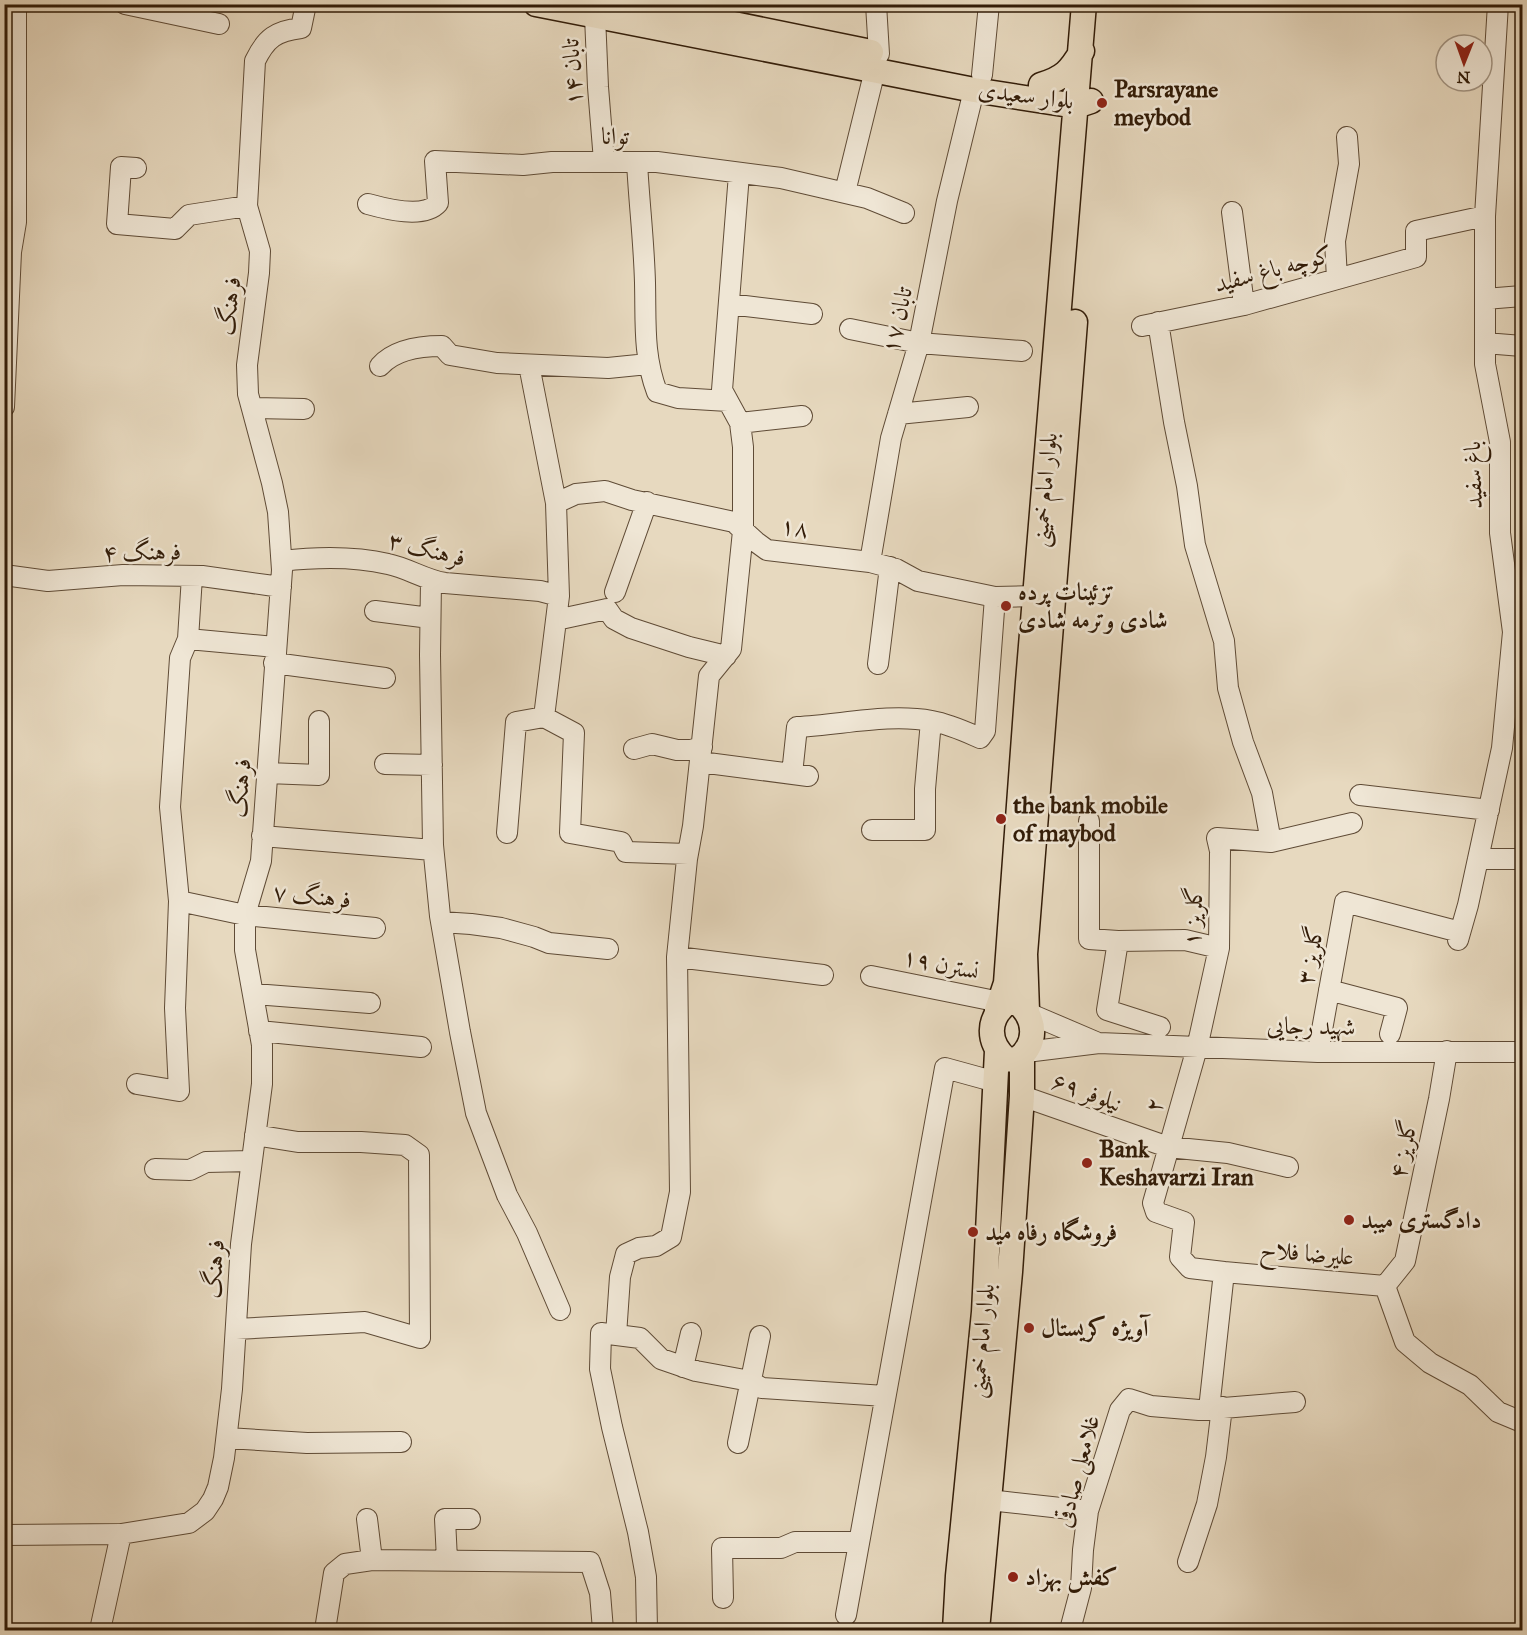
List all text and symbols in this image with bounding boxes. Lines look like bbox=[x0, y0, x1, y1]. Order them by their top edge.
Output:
north arrow bbox=[1434, 33, 1494, 93]
street label: تابان ۱۴ bbox=[555, 37, 589, 106]
text: N bbox=[1456, 68, 1471, 87]
street label: بلوار سعیدی bbox=[976, 74, 1076, 116]
place label: Parsrayane meybod bbox=[1113, 74, 1218, 132]
marker: Parsrayane meybod bbox=[1095, 96, 1109, 110]
street label: توانا bbox=[601, 121, 629, 151]
street label: کوچه باغ سفید bbox=[1211, 239, 1337, 304]
street label: فرهنگ bbox=[211, 275, 247, 337]
street label: تابان ۱۷ bbox=[875, 284, 919, 356]
street label: بلوار امام خمینی bbox=[1024, 431, 1070, 549]
street label: باغ سفید bbox=[1457, 440, 1494, 510]
street label: ۱۸ bbox=[779, 510, 811, 544]
street label: فرهنگ ۳ bbox=[385, 525, 469, 573]
street label: فرهنگ ۴ bbox=[103, 536, 181, 568]
place label: تزئینات پرده شادی وترمه شادی bbox=[1018, 577, 1168, 635]
marker: تزئینات پرده شادی وترمه شادی bbox=[999, 599, 1013, 613]
street label: فرهنگ bbox=[222, 757, 258, 819]
place label: the bank mobile of maybod bbox=[1012, 790, 1168, 848]
marker: the bank mobile of maybod bbox=[994, 812, 1008, 826]
street label: فرهنگ ۷ bbox=[271, 877, 353, 915]
street label: گلریز ۱ bbox=[1176, 885, 1210, 947]
street label: گلریز ۳ bbox=[1290, 923, 1330, 987]
street label: نسترن ۱۹ bbox=[900, 941, 982, 987]
street label: شهید رجایی bbox=[1266, 1010, 1356, 1042]
street label: نیلوفر ۶۹ bbox=[1048, 1065, 1126, 1119]
street label: ۲ bbox=[1138, 1094, 1170, 1116]
street label: گلریز ۴ bbox=[1382, 1117, 1424, 1181]
place label: Bank Keshavarzi Iran bbox=[1099, 1134, 1254, 1192]
marker: Bank Keshavarzi Iran bbox=[1080, 1156, 1094, 1170]
place label: دادگستری میبد bbox=[1361, 1205, 1482, 1235]
marker: دادگستری میبد bbox=[1342, 1213, 1356, 1227]
place label: فروشگاه رفاه مید bbox=[985, 1216, 1117, 1247]
marker: فروشگاه رفاه مید bbox=[966, 1225, 980, 1239]
street label: علیرضا فلاح bbox=[1258, 1234, 1355, 1278]
street label: فرهنگ bbox=[197, 1238, 231, 1300]
street label: بلوار امام خمینی bbox=[961, 1282, 1007, 1400]
place label: آویژه کریستال bbox=[1041, 1313, 1151, 1343]
marker: آویژه کریستال bbox=[1022, 1321, 1036, 1335]
street label: غلامعلی صادقی bbox=[1048, 1411, 1108, 1531]
place label: کفش بهزاد bbox=[1025, 1562, 1118, 1593]
marker: کفش بهزاد bbox=[1006, 1570, 1020, 1584]

